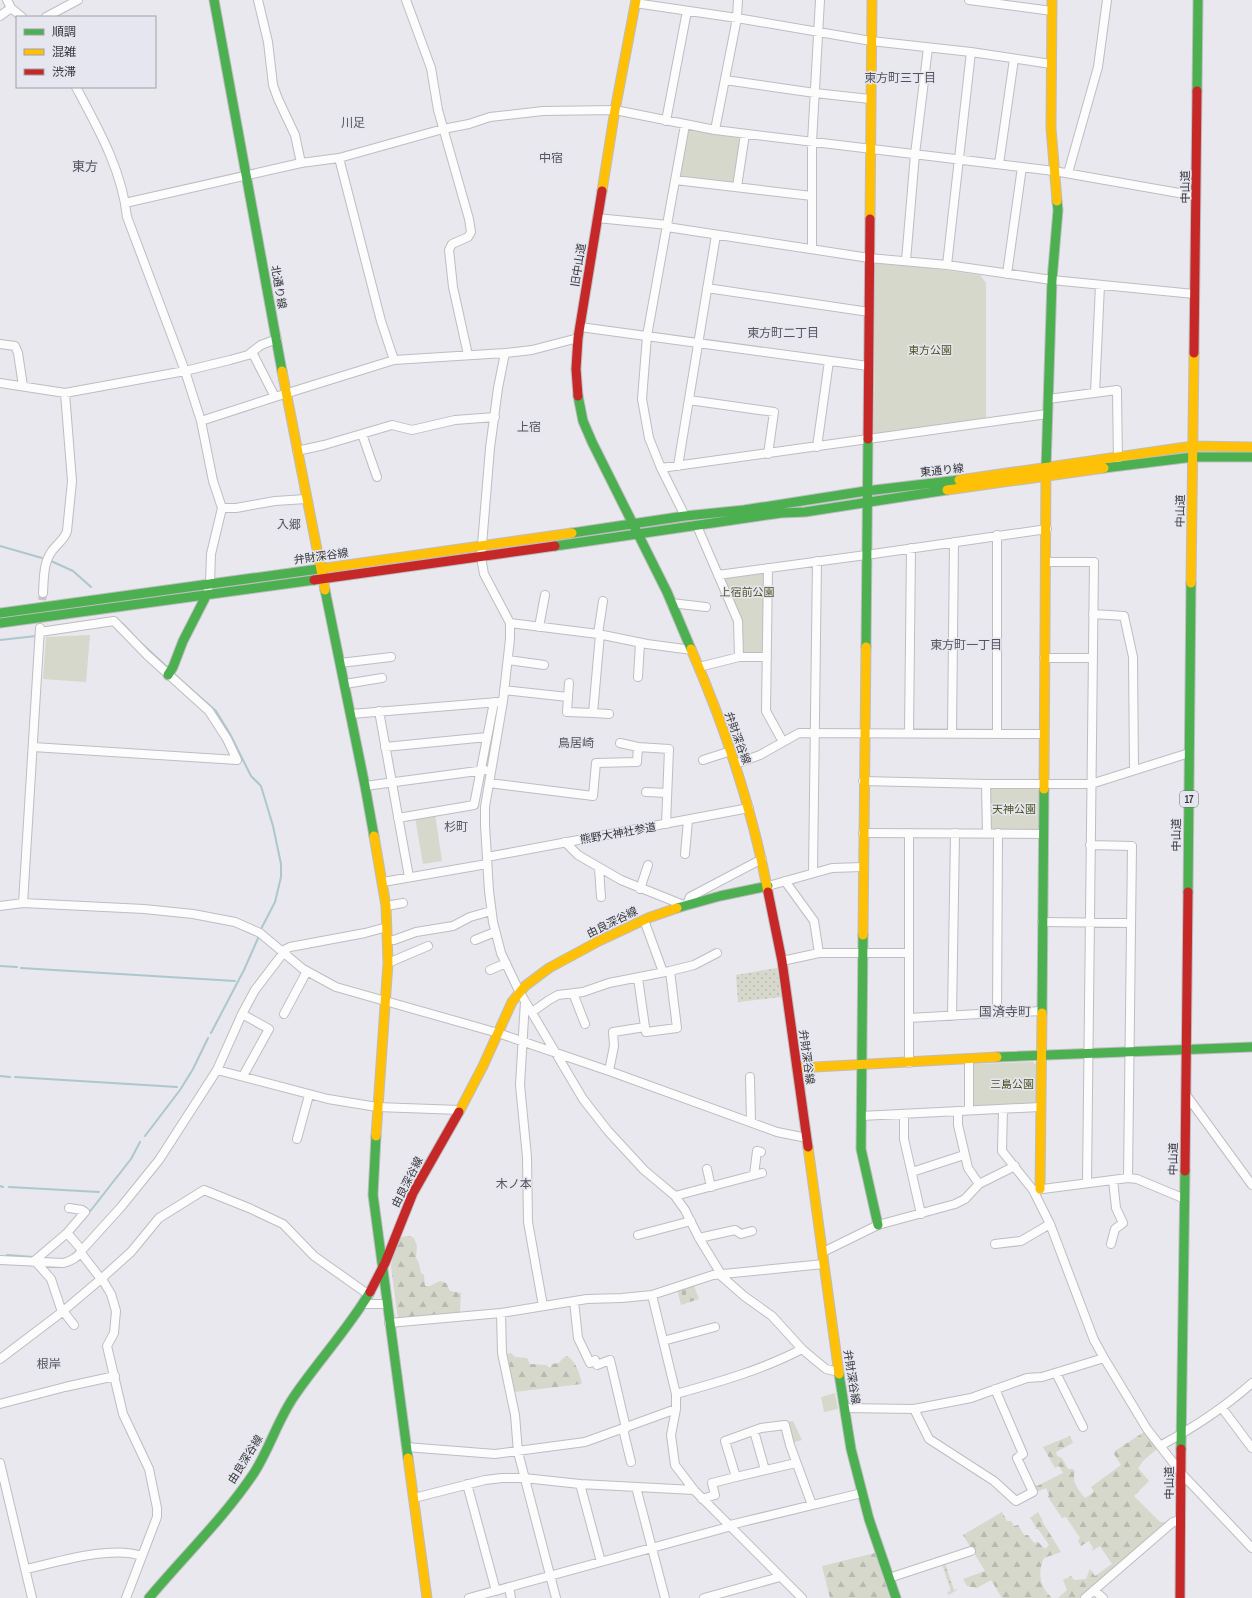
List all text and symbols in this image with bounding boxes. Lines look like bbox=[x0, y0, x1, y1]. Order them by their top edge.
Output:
legend bbox=[16, 16, 156, 88]
text: 順調 bbox=[52, 24, 76, 40]
text: 混雑 bbox=[52, 44, 76, 60]
text: 渋滞 bbox=[52, 64, 76, 80]
district label: 東方町三丁目 bbox=[864, 70, 936, 86]
district label: 川足 bbox=[341, 115, 365, 131]
district label: 中宿 bbox=[539, 150, 563, 166]
district label: 東方 bbox=[72, 158, 98, 175]
street label: 中山道 bbox=[1178, 171, 1192, 204]
street label: 旧中山道 bbox=[568, 242, 588, 288]
street label: 北通り線 bbox=[268, 264, 290, 310]
district label: 東方町二丁目 bbox=[747, 325, 819, 341]
park label: 東方公園 bbox=[908, 343, 952, 357]
district label: 上宿 bbox=[517, 419, 541, 435]
street label: 東通り線 bbox=[919, 461, 965, 479]
street label: 中山道 bbox=[1173, 494, 1187, 528]
district label: 入郷 bbox=[277, 517, 301, 533]
street label: 弁財深谷線 bbox=[293, 545, 349, 567]
park label: 上宿前公園 bbox=[720, 585, 775, 599]
district label: 東方町一丁目 bbox=[930, 637, 1002, 653]
street label: 弁財深谷線 bbox=[722, 710, 754, 766]
district label: 鳥居崎 bbox=[558, 735, 594, 751]
road number: 17 bbox=[1180, 791, 1198, 807]
park label: 天神公園 bbox=[992, 802, 1036, 816]
district label: 杉町 bbox=[444, 819, 468, 835]
street label: 熊野大神社参道 bbox=[579, 819, 657, 847]
street label: 中山道 bbox=[1169, 819, 1183, 852]
street label: 由良深谷線 bbox=[584, 904, 640, 940]
district label: 国済寺町 bbox=[979, 1003, 1031, 1020]
street label: 弁財深谷線 bbox=[796, 1029, 818, 1085]
park label: 三島公園 bbox=[990, 1077, 1034, 1091]
street label: 中山道 bbox=[1166, 1142, 1180, 1176]
street label: 由良深谷線 bbox=[388, 1154, 426, 1210]
district label: 木ノ本 bbox=[496, 1176, 532, 1192]
street label: 弁財深谷線 bbox=[841, 1349, 863, 1405]
district label: 根岸 bbox=[37, 1356, 61, 1372]
street label: 由良深谷線 bbox=[224, 1432, 266, 1486]
street label: 中山道 bbox=[1162, 1467, 1176, 1500]

